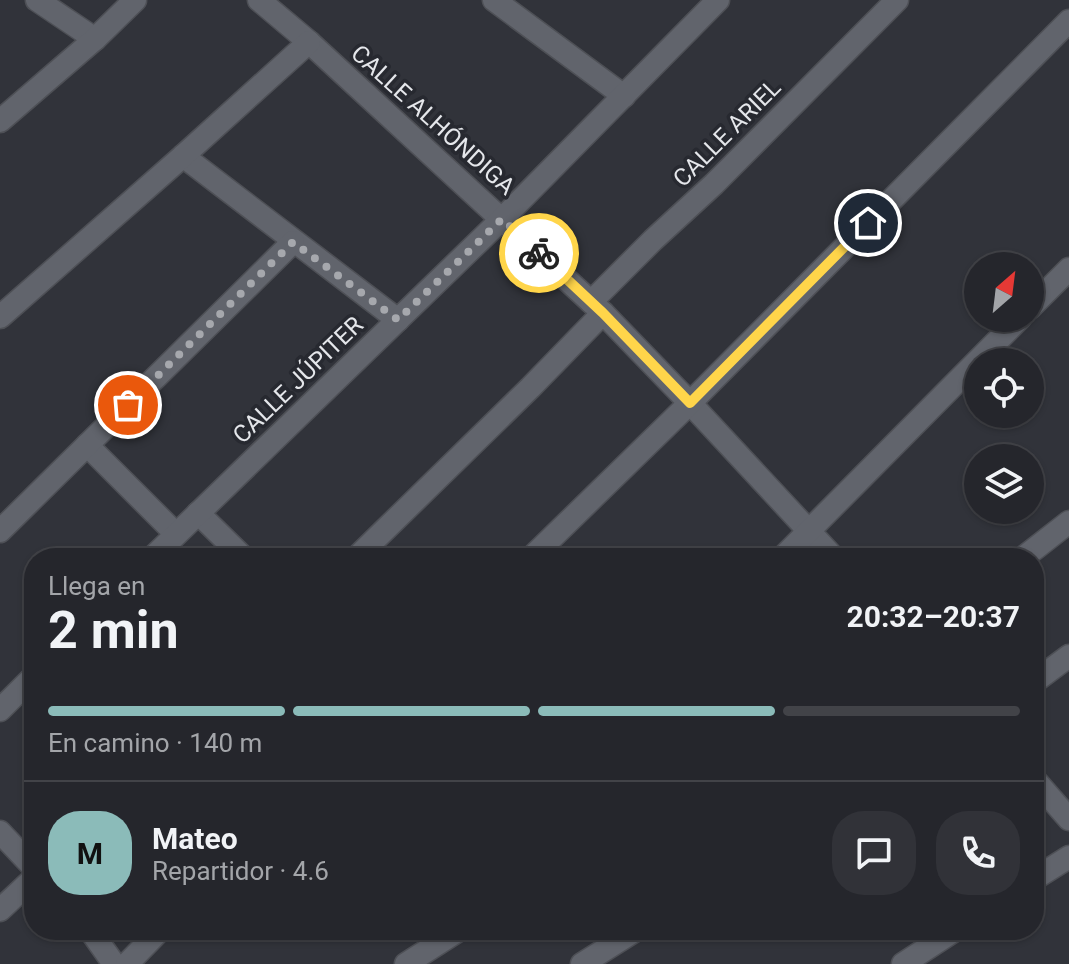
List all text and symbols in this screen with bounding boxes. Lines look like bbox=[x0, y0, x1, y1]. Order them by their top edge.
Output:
street label: CALLE ALHÓNDIGA bbox=[345, 39, 521, 201]
street label: CALLE ARIEL bbox=[668, 73, 787, 192]
pin bbox=[834, 189, 902, 257]
icon: home bbox=[846, 201, 890, 245]
courier bbox=[499, 213, 579, 293]
icon: bike bbox=[517, 231, 561, 275]
north arrow bbox=[964, 252, 1044, 332]
map controls bbox=[964, 252, 1044, 524]
street label: CALLE JÚPITER bbox=[227, 311, 369, 449]
button: locate bbox=[964, 348, 1044, 428]
pin bbox=[94, 371, 162, 439]
icon: bag bbox=[106, 383, 150, 427]
button: layers bbox=[964, 444, 1044, 524]
text: Llega en bbox=[48, 571, 145, 601]
text: 20:32–20:37 bbox=[846, 599, 1020, 634]
text: 2 min bbox=[48, 600, 179, 661]
text: En camino · 140 m bbox=[48, 728, 262, 758]
button: chat bbox=[832, 811, 916, 895]
button: phone bbox=[936, 811, 1020, 895]
text: Mateo bbox=[152, 821, 238, 856]
text: M bbox=[77, 836, 103, 871]
text: Repartidor · 4.6 bbox=[152, 856, 329, 886]

